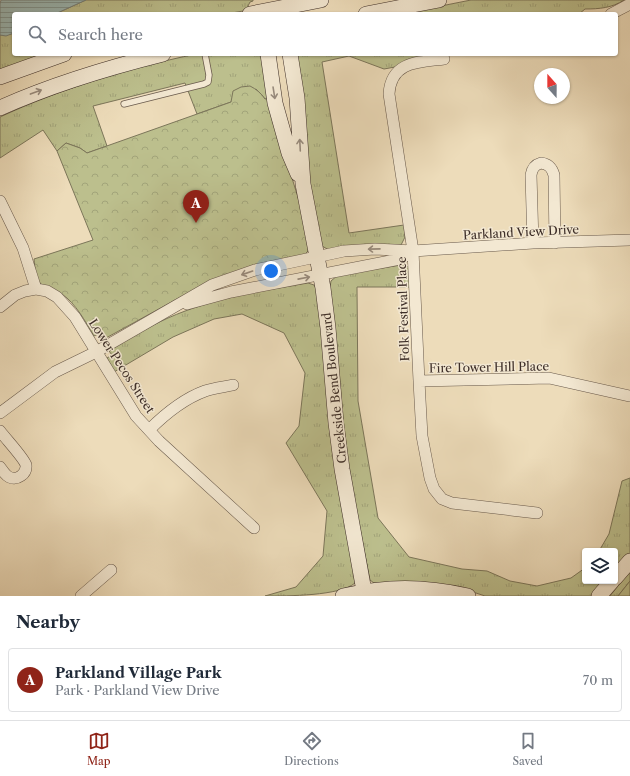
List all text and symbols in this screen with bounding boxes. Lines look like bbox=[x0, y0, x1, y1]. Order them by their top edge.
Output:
search box bbox=[12, 12, 618, 56]
icon: search bbox=[26, 23, 48, 45]
text: Search here bbox=[58, 25, 143, 44]
north arrow bbox=[534, 68, 570, 104]
one-way arrow bbox=[270, 86, 278, 99]
one-way arrow bbox=[29, 88, 41, 96]
one-way arrow bbox=[297, 139, 304, 152]
pin: A bbox=[183, 190, 209, 223]
street label: Parkland View Drive bbox=[463, 221, 580, 243]
one-way arrow bbox=[368, 245, 381, 253]
street label: Folk Festival Place bbox=[394, 256, 412, 362]
your location bbox=[261, 261, 281, 281]
one-way arrow bbox=[241, 269, 253, 277]
one-way arrow bbox=[297, 273, 310, 281]
street label: Creekside Bend Boulevard bbox=[319, 311, 349, 464]
street label: Lower Pecos Street bbox=[86, 316, 159, 417]
street label: Fire Tower Hill Place bbox=[429, 358, 550, 376]
map controls bbox=[582, 548, 618, 584]
button: layers bbox=[582, 548, 618, 584]
text: Nearby bbox=[16, 612, 80, 632]
text: Parkland Village Park bbox=[55, 663, 222, 682]
text: A bbox=[25, 672, 35, 688]
text: 70 m bbox=[583, 672, 613, 688]
text: Park · Parkland View Drive bbox=[55, 682, 220, 698]
tab: Map bbox=[87, 730, 111, 768]
tab: Directions bbox=[284, 730, 339, 768]
tab: Saved bbox=[513, 730, 543, 768]

